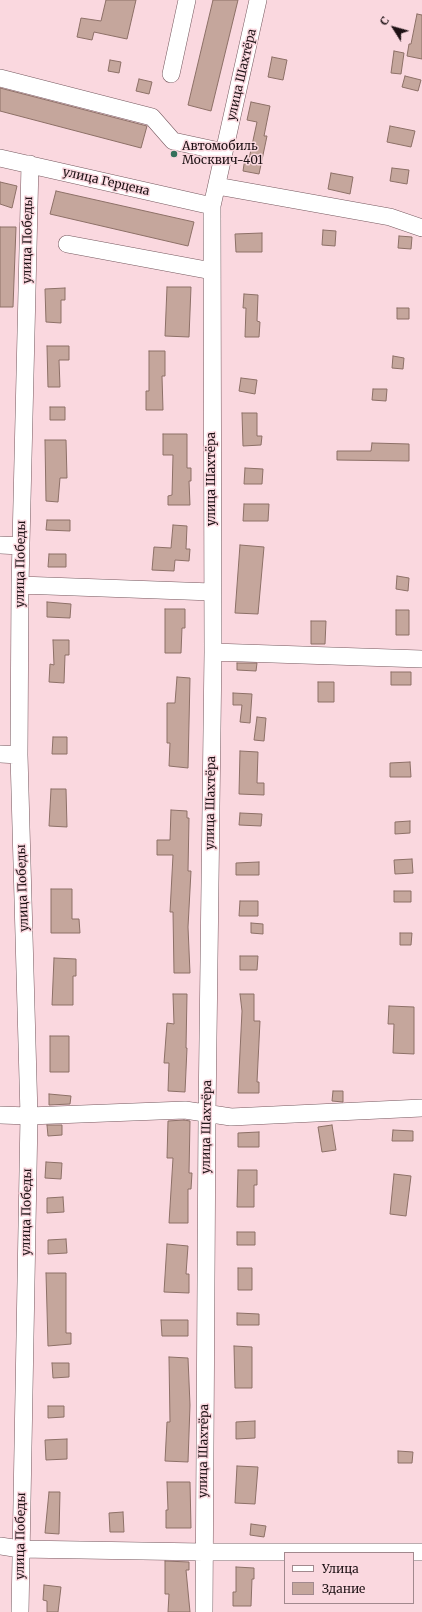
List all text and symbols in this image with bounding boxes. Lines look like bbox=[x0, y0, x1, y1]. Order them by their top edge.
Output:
north arrow bbox=[374, 8, 414, 48]
text: С bbox=[377, 14, 392, 28]
street label: улица Шахтёра bbox=[224, 28, 260, 122]
place label: Автомобиль Москвич-401 bbox=[182, 140, 263, 168]
marker: Автомобиль Москвич-401 bbox=[169, 149, 179, 159]
street label: улица Герцена bbox=[61, 165, 151, 199]
street label: улица Победы bbox=[20, 196, 36, 284]
street label: улица Шахтёра bbox=[205, 432, 219, 526]
street label: улица Победы bbox=[13, 520, 29, 608]
street label: улица Шахтёра bbox=[203, 756, 219, 850]
street label: улица Победы bbox=[14, 844, 32, 932]
street label: улица Шахтёра bbox=[199, 1080, 215, 1174]
street label: улица Победы bbox=[19, 1168, 35, 1256]
street label: улица Шахтёра bbox=[196, 1404, 212, 1498]
street label: улица Победы bbox=[13, 1492, 29, 1580]
legend bbox=[284, 1552, 414, 1604]
text: Улица bbox=[322, 1561, 359, 1576]
text: Здание bbox=[322, 1581, 365, 1596]

